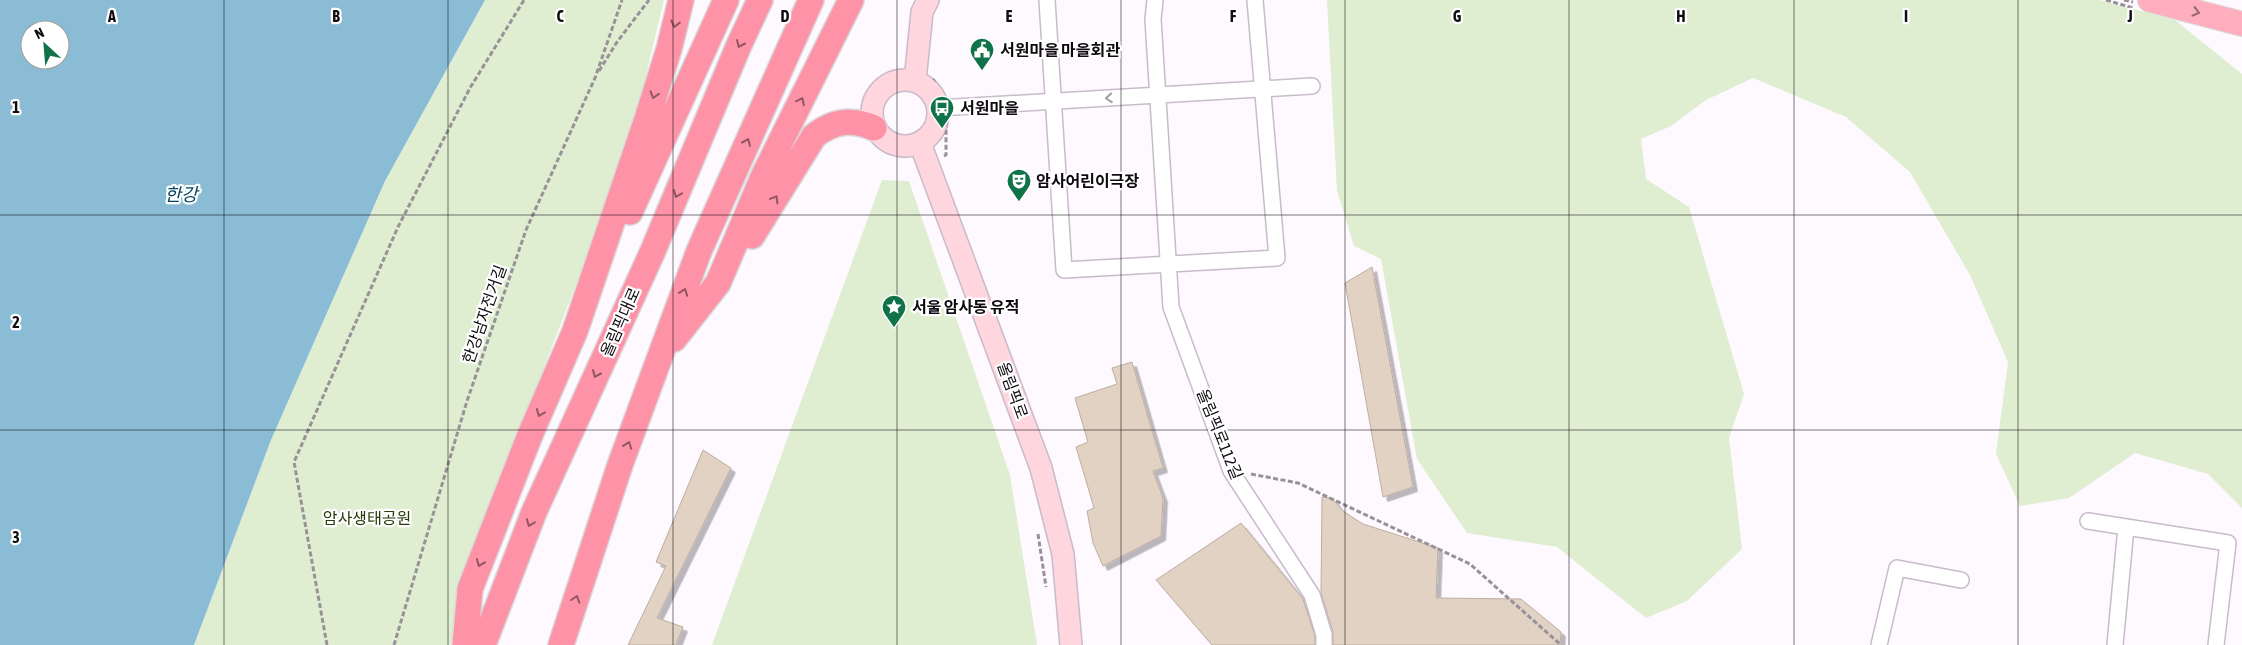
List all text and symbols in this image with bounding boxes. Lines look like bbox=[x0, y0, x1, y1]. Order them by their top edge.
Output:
one-way arrow bbox=[2192, 6, 2201, 17]
text: A bbox=[107, 7, 116, 25]
text: B bbox=[332, 7, 340, 25]
text: C bbox=[556, 7, 564, 25]
text: D bbox=[781, 7, 790, 25]
text: E bbox=[1006, 7, 1013, 25]
text: F bbox=[1230, 7, 1237, 25]
text: G bbox=[1453, 7, 1462, 25]
text: H bbox=[1676, 7, 1686, 25]
text: I bbox=[1904, 7, 1908, 25]
text: J bbox=[2126, 7, 2133, 25]
north arrow bbox=[20, 20, 70, 70]
one-way arrow bbox=[670, 20, 681, 29]
text: N bbox=[32, 24, 47, 42]
public building icon: 서원마을 마을회관 bbox=[969, 37, 995, 71]
one-way arrow bbox=[735, 39, 746, 48]
place label: 서원마을 마을회관 bbox=[1000, 41, 1120, 59]
one-way arrow bbox=[650, 90, 660, 99]
one-way arrow bbox=[1105, 92, 1113, 103]
bus stop icon: 서원마을 bbox=[929, 95, 955, 129]
one-way arrow bbox=[795, 97, 805, 106]
text: 1 bbox=[12, 98, 20, 116]
place label: 서원마을 bbox=[960, 99, 1019, 117]
one-way arrow bbox=[740, 138, 751, 147]
theatre icon: 암사어린이극장 bbox=[1006, 168, 1032, 202]
place label: 암사어린이극장 bbox=[1036, 172, 1139, 190]
water label: 한강 bbox=[164, 184, 200, 205]
one-way arrow bbox=[672, 189, 683, 198]
one-way arrow bbox=[768, 195, 778, 204]
street label: 한강남자전거길 bbox=[459, 262, 509, 366]
street label: 올림픽대로 bbox=[597, 284, 643, 359]
one-way arrow bbox=[678, 288, 688, 297]
place icon: 서울 암사동 유적 bbox=[881, 294, 907, 328]
place label: 서울 암사동 유적 bbox=[912, 298, 1019, 316]
text: 2 bbox=[12, 313, 20, 331]
street label: 올림픽로 bbox=[994, 359, 1032, 421]
one-way arrow bbox=[592, 369, 603, 378]
street label: 올림픽로112길 bbox=[1194, 386, 1246, 482]
one-way arrow bbox=[536, 408, 546, 416]
one-way arrow bbox=[622, 441, 632, 449]
park label: 암사생태공원 bbox=[323, 509, 411, 527]
one-way arrow bbox=[526, 518, 536, 526]
text: 3 bbox=[12, 528, 20, 546]
one-way arrow bbox=[476, 559, 486, 567]
one-way arrow bbox=[570, 595, 580, 603]

